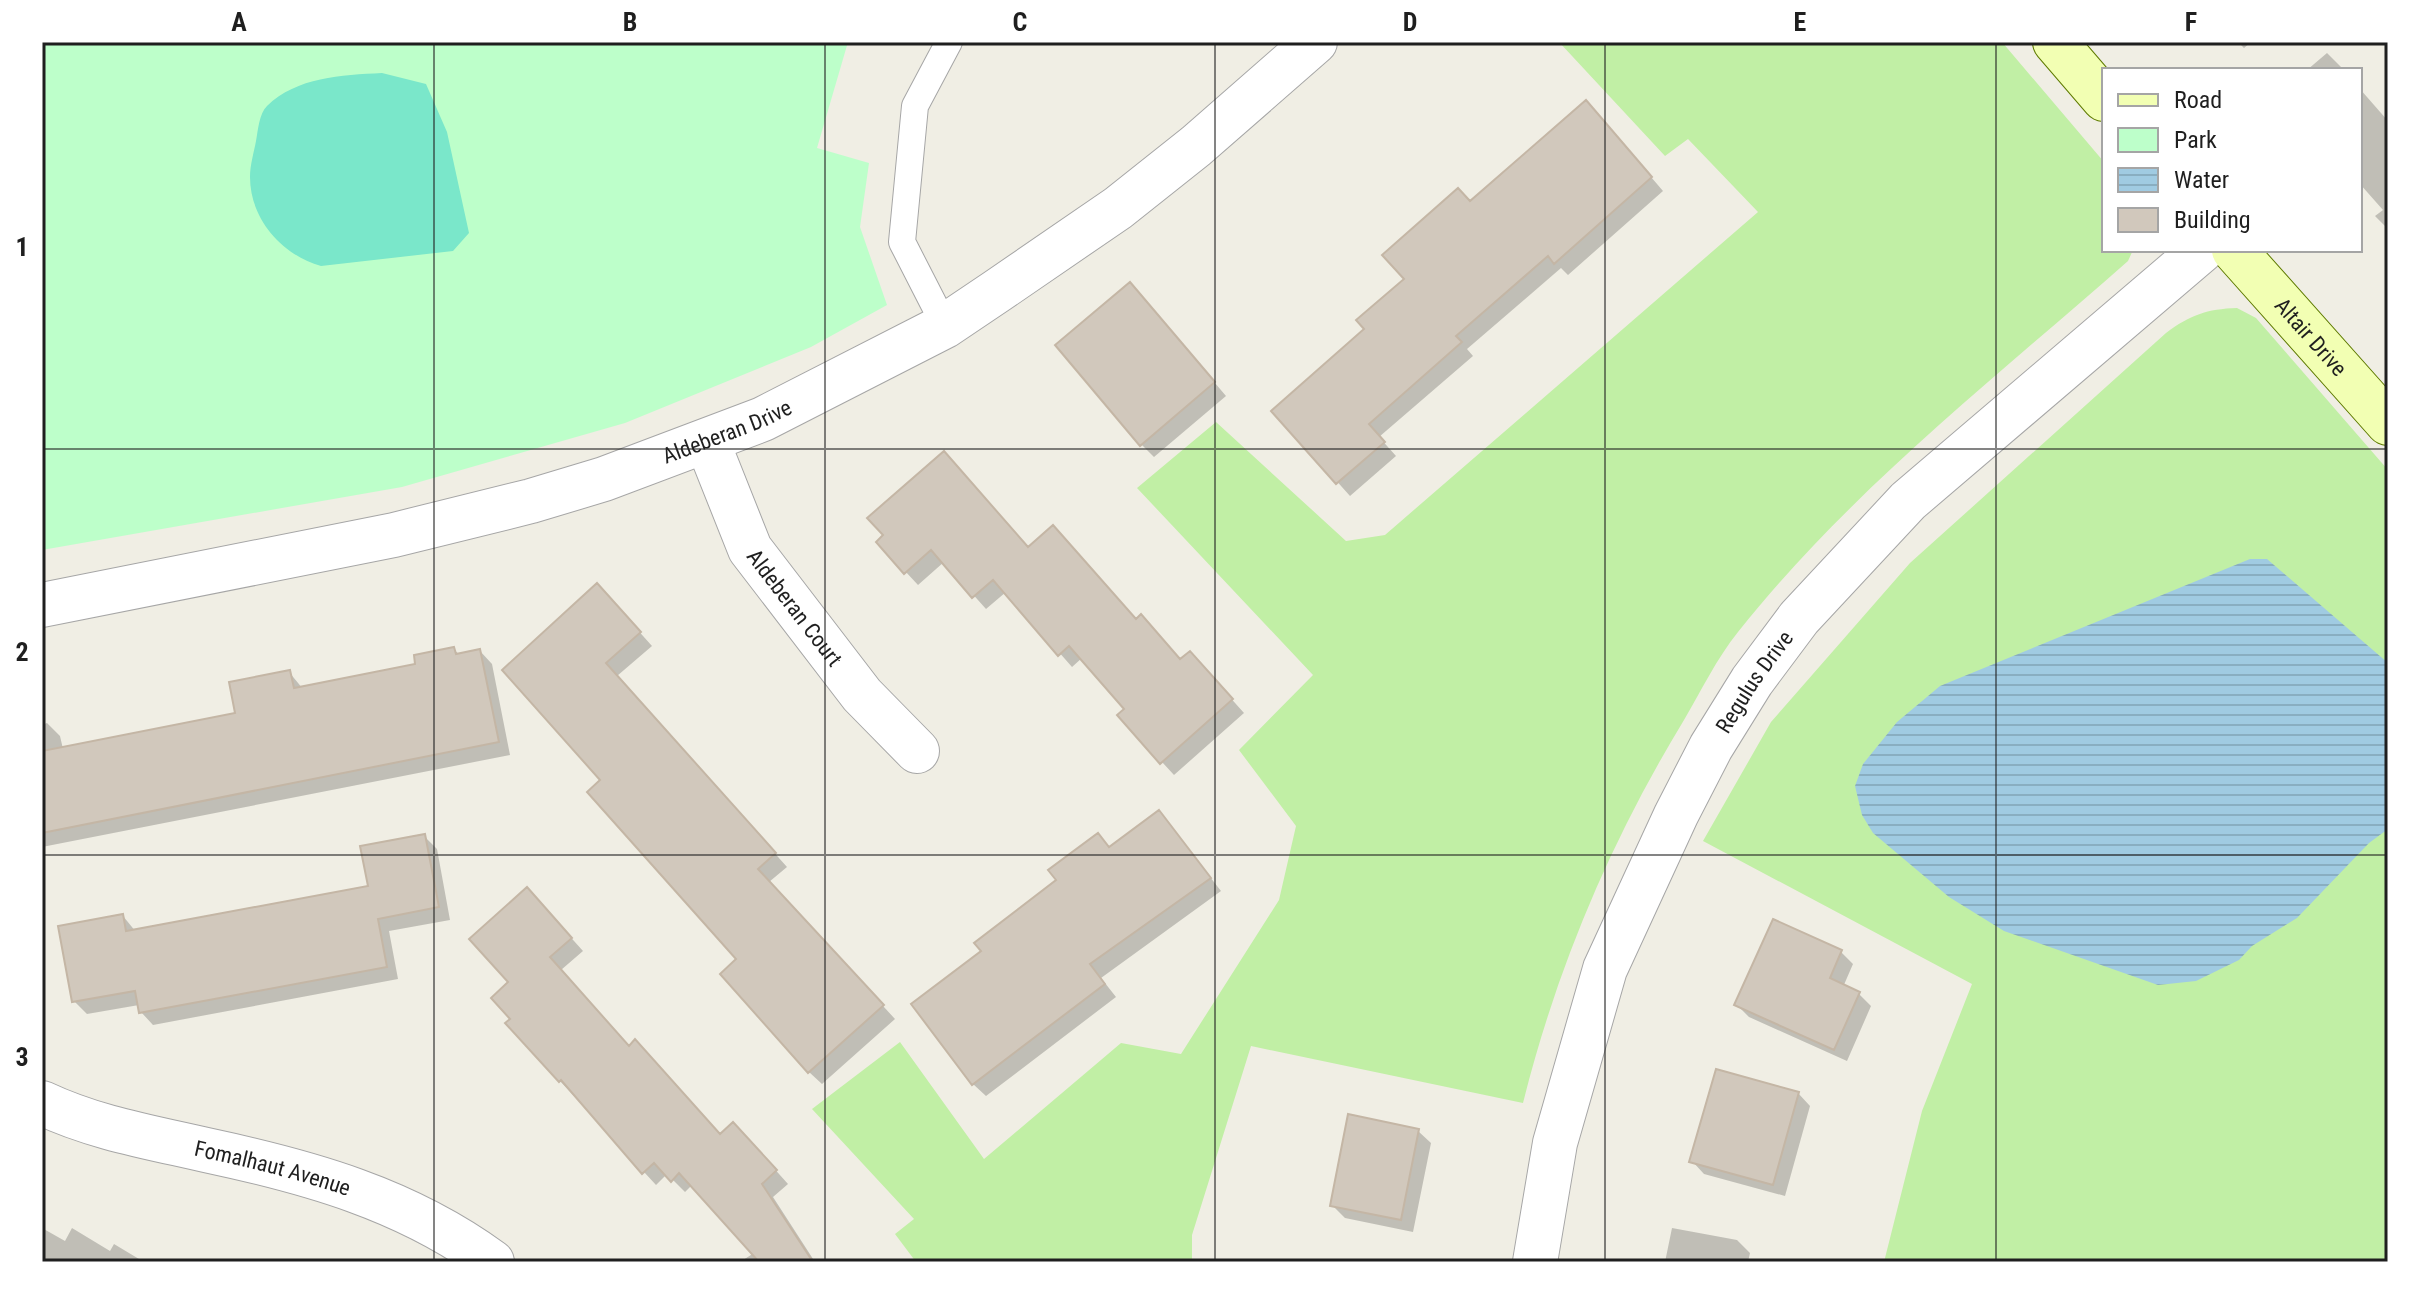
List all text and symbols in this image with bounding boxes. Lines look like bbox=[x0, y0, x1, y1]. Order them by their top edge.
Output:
text: A bbox=[231, 7, 247, 37]
text: B bbox=[623, 7, 637, 37]
text: C bbox=[1013, 7, 1028, 37]
text: D bbox=[1403, 7, 1417, 37]
text: E bbox=[1794, 7, 1807, 37]
text: F bbox=[2185, 7, 2197, 37]
legend bbox=[2102, 68, 2362, 252]
text: Road bbox=[2174, 86, 2222, 114]
text: Park bbox=[2174, 126, 2217, 154]
text: Water bbox=[2174, 166, 2229, 194]
text: Building bbox=[2174, 206, 2251, 234]
text: 1 bbox=[15, 232, 29, 262]
street label: Altair Drive bbox=[2270, 293, 2352, 381]
street label: Aldeberan Drive bbox=[659, 395, 796, 469]
street label: Aldeberan Court bbox=[742, 544, 847, 671]
street label: Regulus Drive bbox=[1711, 626, 1798, 738]
text: 2 bbox=[15, 637, 29, 667]
text: 3 bbox=[15, 1042, 29, 1072]
street label: Fomalhaut Avenue bbox=[192, 1136, 354, 1201]

